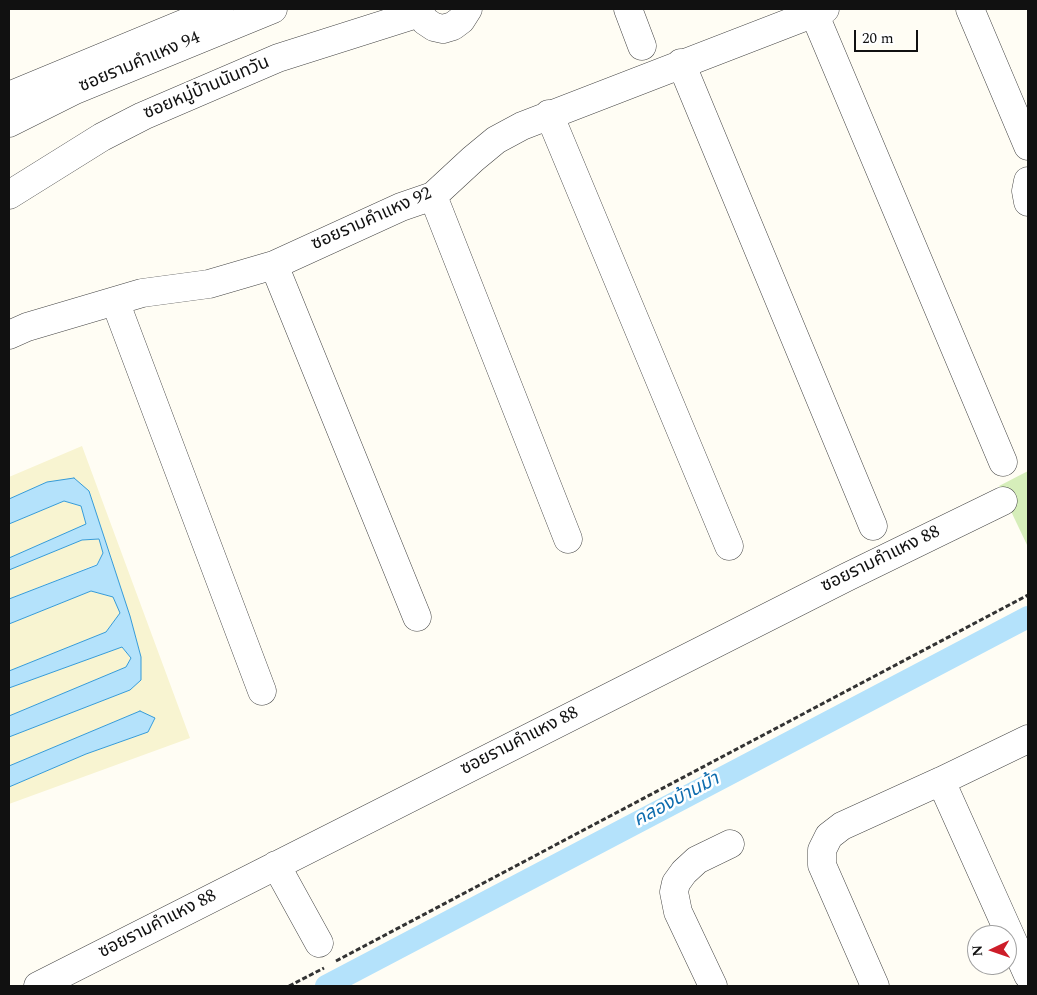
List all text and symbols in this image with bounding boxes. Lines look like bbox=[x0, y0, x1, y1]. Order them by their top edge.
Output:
scale bar bbox=[857, 20, 921, 52]
text: 20 m bbox=[862, 27, 894, 50]
street label: ซอยรามคําแหง 94 bbox=[76, 28, 204, 98]
street label: ซอยหมู่บ้านนันทวัน bbox=[141, 53, 273, 125]
street label: ซอยรามคําแหง 92 bbox=[308, 184, 436, 256]
street label: ซอยรามคำแหง 88 bbox=[818, 522, 944, 598]
street label: ซอยรามคำแหง 88 bbox=[457, 703, 583, 781]
water label: คลองบ้านม้า bbox=[630, 769, 724, 833]
street label: ซอยรามคำแหง 88 bbox=[95, 886, 221, 964]
north arrow bbox=[967, 925, 1017, 975]
text: N bbox=[967, 944, 988, 957]

